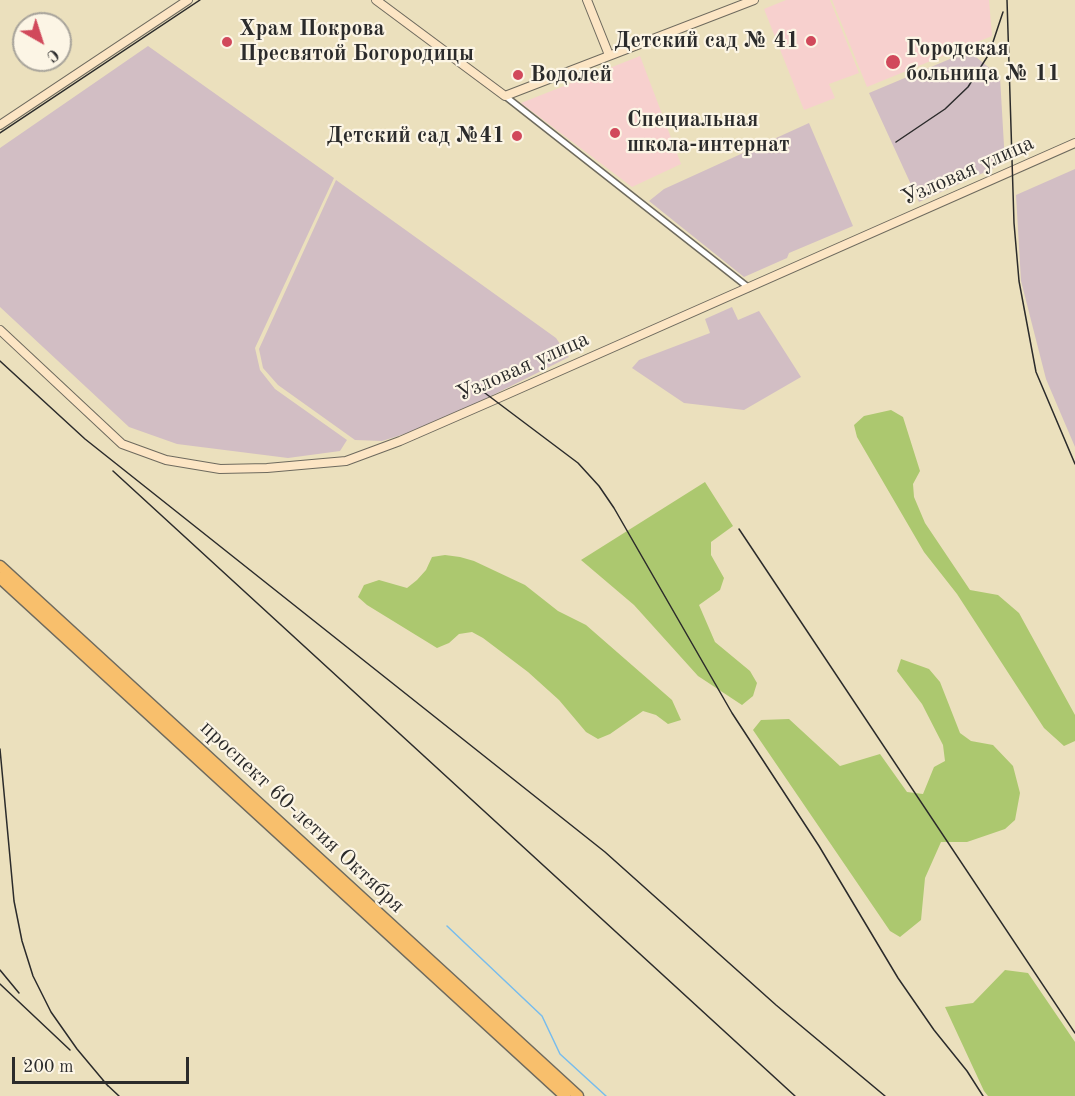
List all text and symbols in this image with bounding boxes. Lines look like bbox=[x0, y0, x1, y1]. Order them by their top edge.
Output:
north arrow bbox=[12, 12, 72, 72]
place label: Храм Покрова Пресвятой Богородицы bbox=[239, 16, 474, 68]
place label: Детский сад № 41 bbox=[614, 28, 799, 54]
marker: Детский сад № 41 bbox=[804, 34, 818, 48]
marker: Храм Покрова Пресвятой Богородицы bbox=[220, 35, 234, 49]
place label: Городская больница № 11 bbox=[906, 36, 1060, 88]
text: С bbox=[43, 45, 61, 64]
marker: Городская больница № 11 bbox=[884, 53, 902, 71]
place label: Водолей bbox=[530, 62, 612, 88]
marker: Водолей bbox=[511, 68, 525, 82]
place label: Специальная школа-интернат bbox=[627, 107, 790, 158]
place label: Детский сад №41 bbox=[326, 123, 505, 149]
marker: Специальная школа-интернат bbox=[608, 126, 622, 140]
marker: Детский сад №41 bbox=[510, 129, 524, 143]
street label: Узловая улица bbox=[898, 130, 1038, 212]
street label: Узловая улица bbox=[453, 326, 593, 408]
street label: проспект 60-летия Октября bbox=[194, 715, 410, 919]
scale bar bbox=[15, 1045, 192, 1083]
text: 200 m bbox=[23, 1058, 74, 1076]

